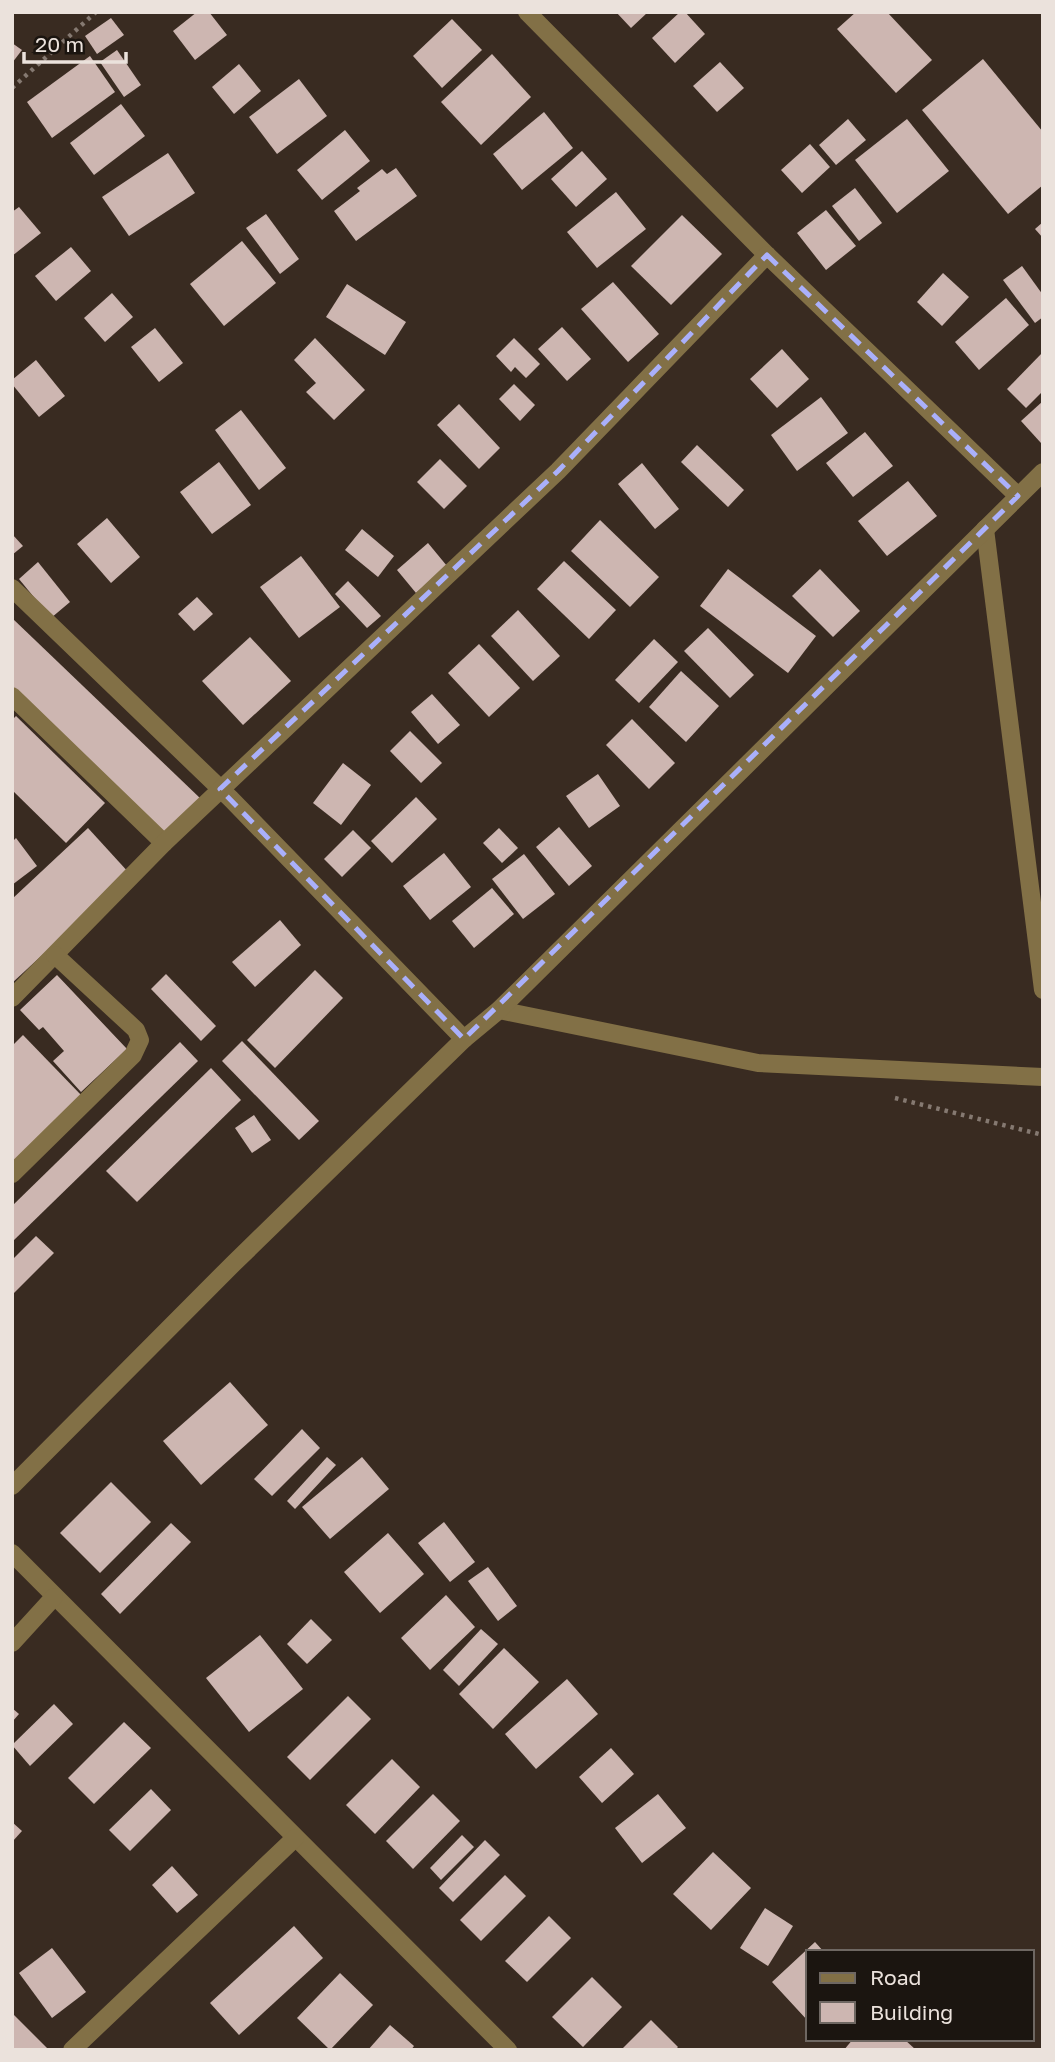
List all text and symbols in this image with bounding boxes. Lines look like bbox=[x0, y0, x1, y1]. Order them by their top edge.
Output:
scale bar bbox=[24, 21, 126, 65]
text: 20 m bbox=[35, 31, 84, 57]
legend bbox=[806, 1950, 1034, 2041]
text: Road bbox=[870, 1964, 921, 1990]
text: Building bbox=[870, 1999, 953, 2025]

